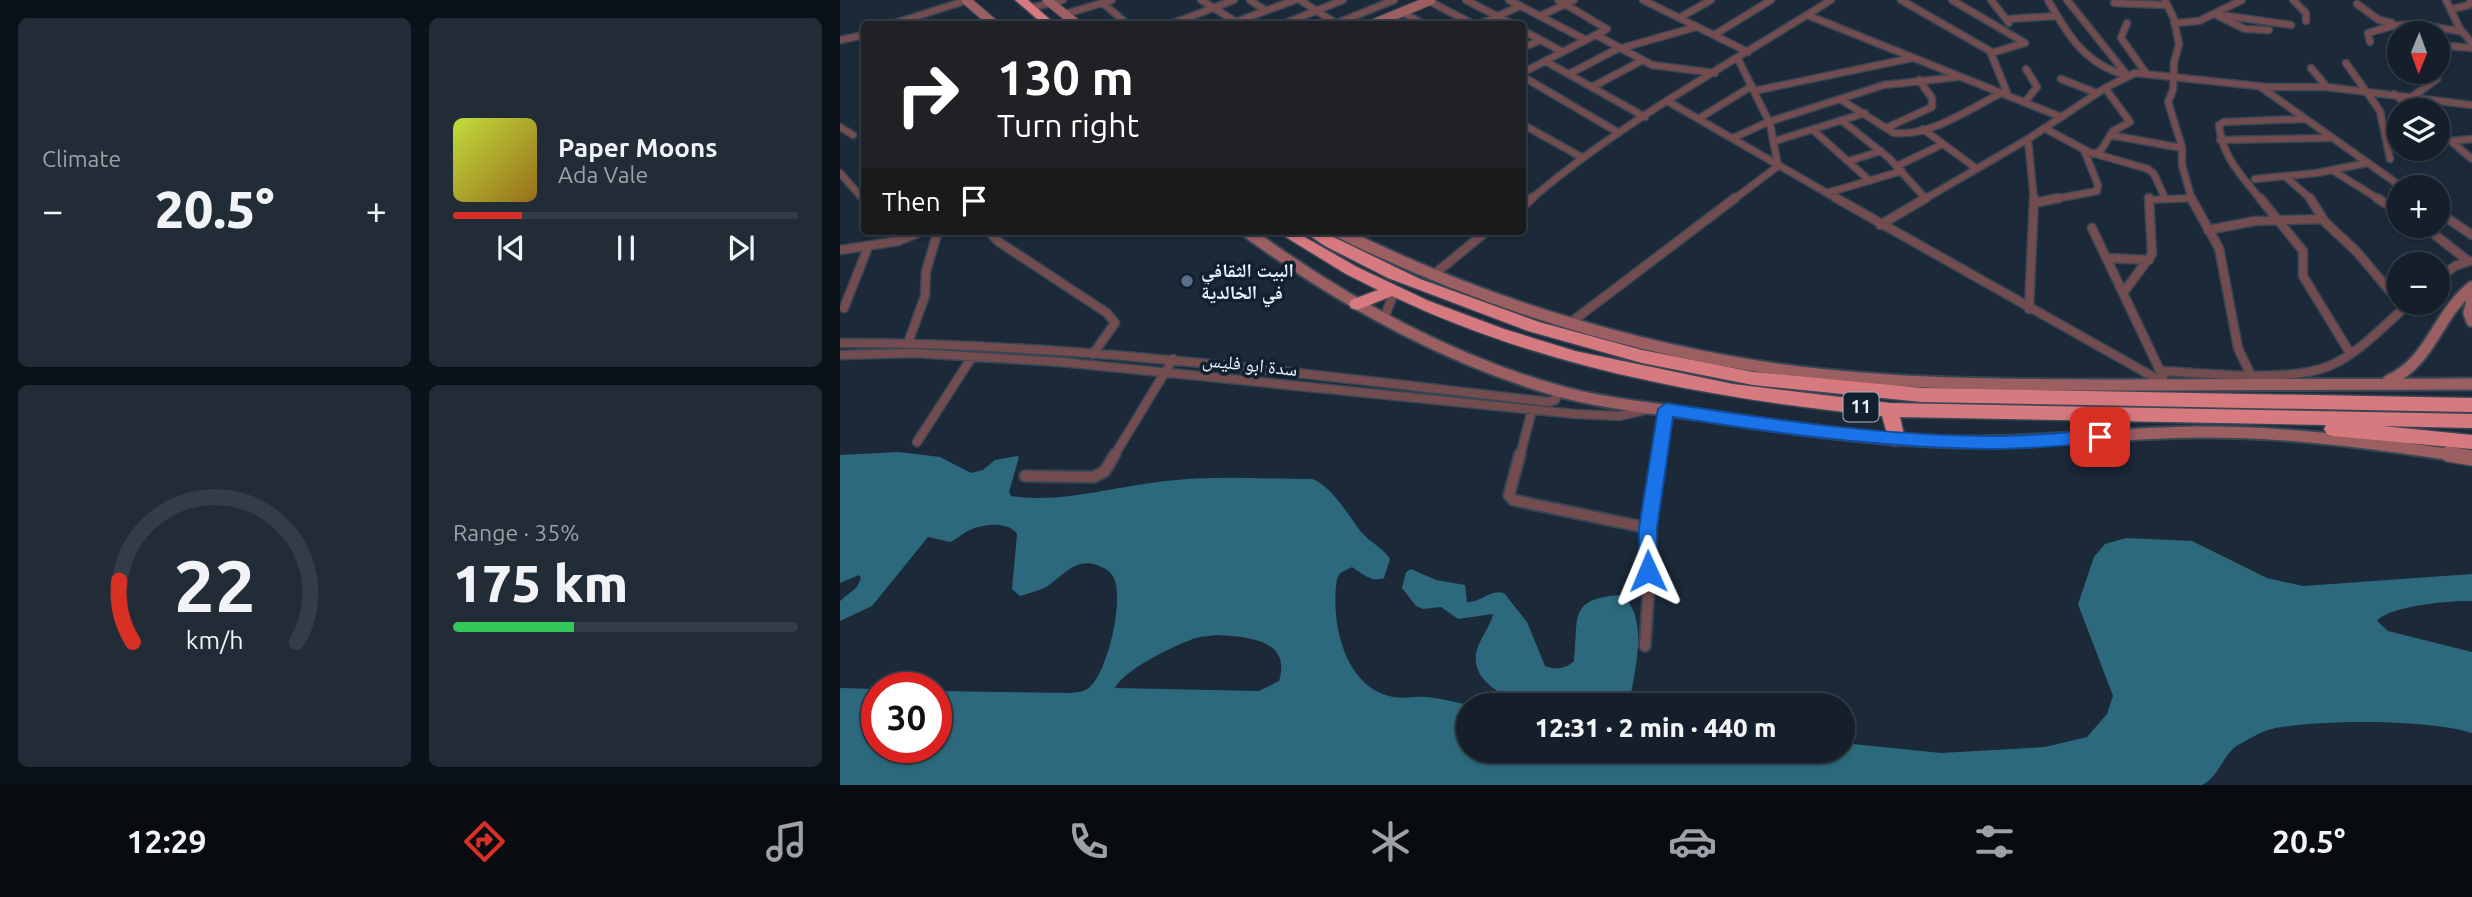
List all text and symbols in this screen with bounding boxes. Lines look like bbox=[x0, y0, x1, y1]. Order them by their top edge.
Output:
north arrow bbox=[2387, 21, 2450, 84]
map controls bbox=[2387, 21, 2450, 315]
icon: right bbox=[882, 49, 973, 140]
text: 130 m bbox=[997, 49, 1134, 104]
button: layers bbox=[2387, 98, 2450, 161]
text: Turn right bbox=[997, 107, 1139, 143]
text: Paper Moons bbox=[558, 133, 717, 162]
text: Climate bbox=[42, 146, 121, 171]
text: Ada Vale bbox=[558, 162, 648, 187]
button: + bbox=[2387, 175, 2450, 238]
text: 20.5° bbox=[155, 180, 274, 238]
icon: arrive bbox=[955, 182, 993, 220]
text: Then bbox=[882, 187, 941, 216]
text: − bbox=[42, 189, 63, 231]
text: + bbox=[366, 189, 387, 231]
icon: previous bbox=[492, 229, 530, 267]
icon: pause bbox=[607, 229, 645, 267]
icon: next bbox=[722, 229, 760, 267]
button: − bbox=[2387, 252, 2450, 315]
place label: البيت الثقافي في الخالدية bbox=[1201, 259, 1294, 308]
marker: البيت الثقافي في الخالدية bbox=[1179, 273, 1195, 289]
street label: سدة ابو فليس bbox=[1201, 348, 1299, 381]
road number: 11 bbox=[1844, 393, 1878, 422]
pin bbox=[2070, 407, 2130, 467]
icon: arrive bbox=[2081, 418, 2119, 456]
text: Range · 35% bbox=[453, 520, 580, 545]
position arrow bbox=[1611, 534, 1685, 608]
text: 22 bbox=[173, 544, 256, 626]
text: 175 km bbox=[453, 554, 628, 612]
text: km/h bbox=[186, 626, 243, 654]
speed limit sign: 30 bbox=[861, 672, 952, 763]
text: 12:31 · 2 min · 440 m bbox=[1535, 713, 1776, 742]
icon: directions bbox=[460, 817, 509, 866]
icon: music bbox=[762, 817, 811, 866]
icon: phone bbox=[1064, 817, 1113, 866]
icon: climate bbox=[1366, 817, 1415, 866]
icon: car bbox=[1668, 817, 1717, 866]
icon: filters bbox=[1970, 817, 2019, 866]
text: 12:29 bbox=[127, 823, 207, 859]
text: 20.5° bbox=[2272, 823, 2345, 859]

